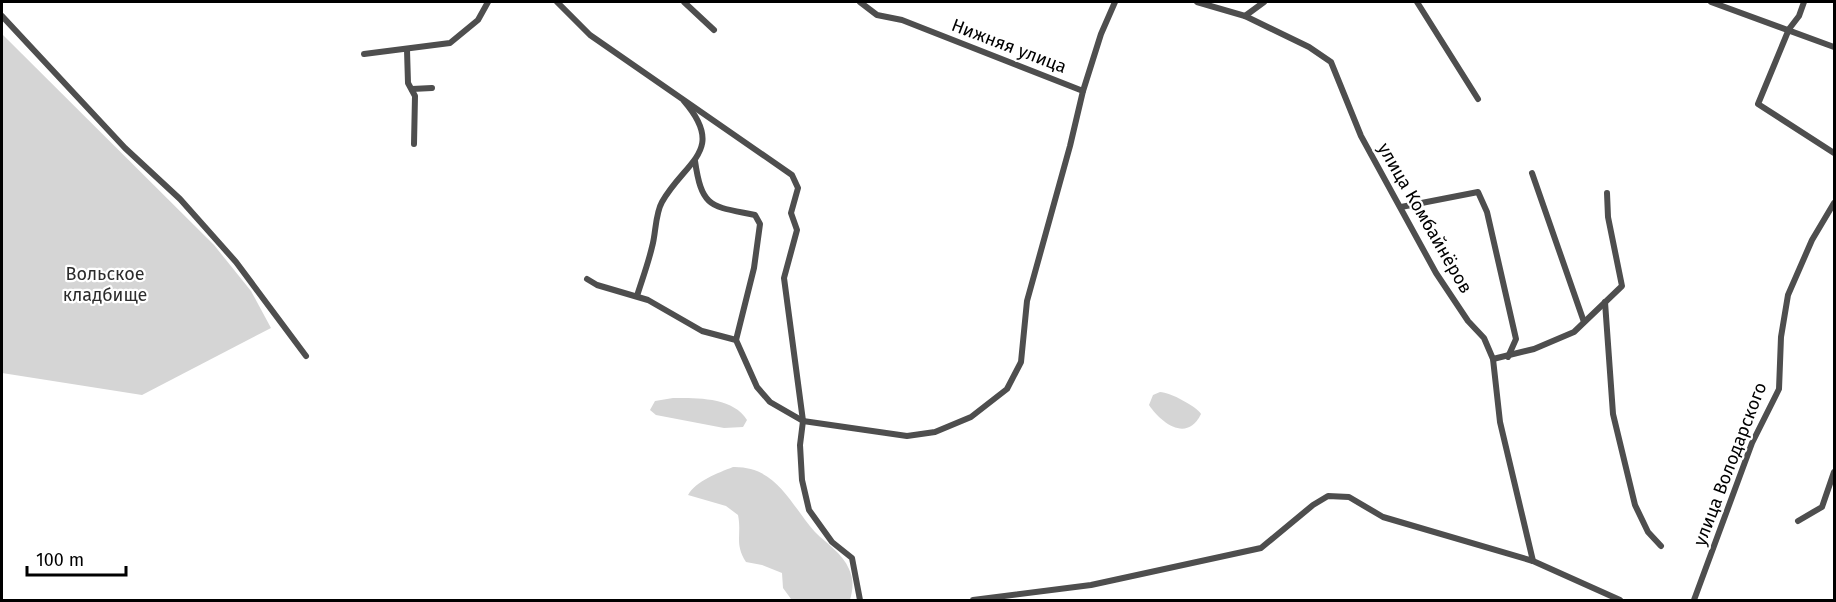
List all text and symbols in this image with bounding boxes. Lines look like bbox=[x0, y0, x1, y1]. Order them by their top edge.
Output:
street label: Нижняя улица bbox=[948, 14, 1070, 78]
street label: улица Комбайнёров bbox=[1373, 139, 1477, 297]
park label: Вольское кладбище bbox=[63, 263, 147, 306]
street label: улица Володарского bbox=[1689, 379, 1771, 549]
scale bar bbox=[27, 539, 126, 577]
text: 100 m bbox=[36, 549, 84, 571]

